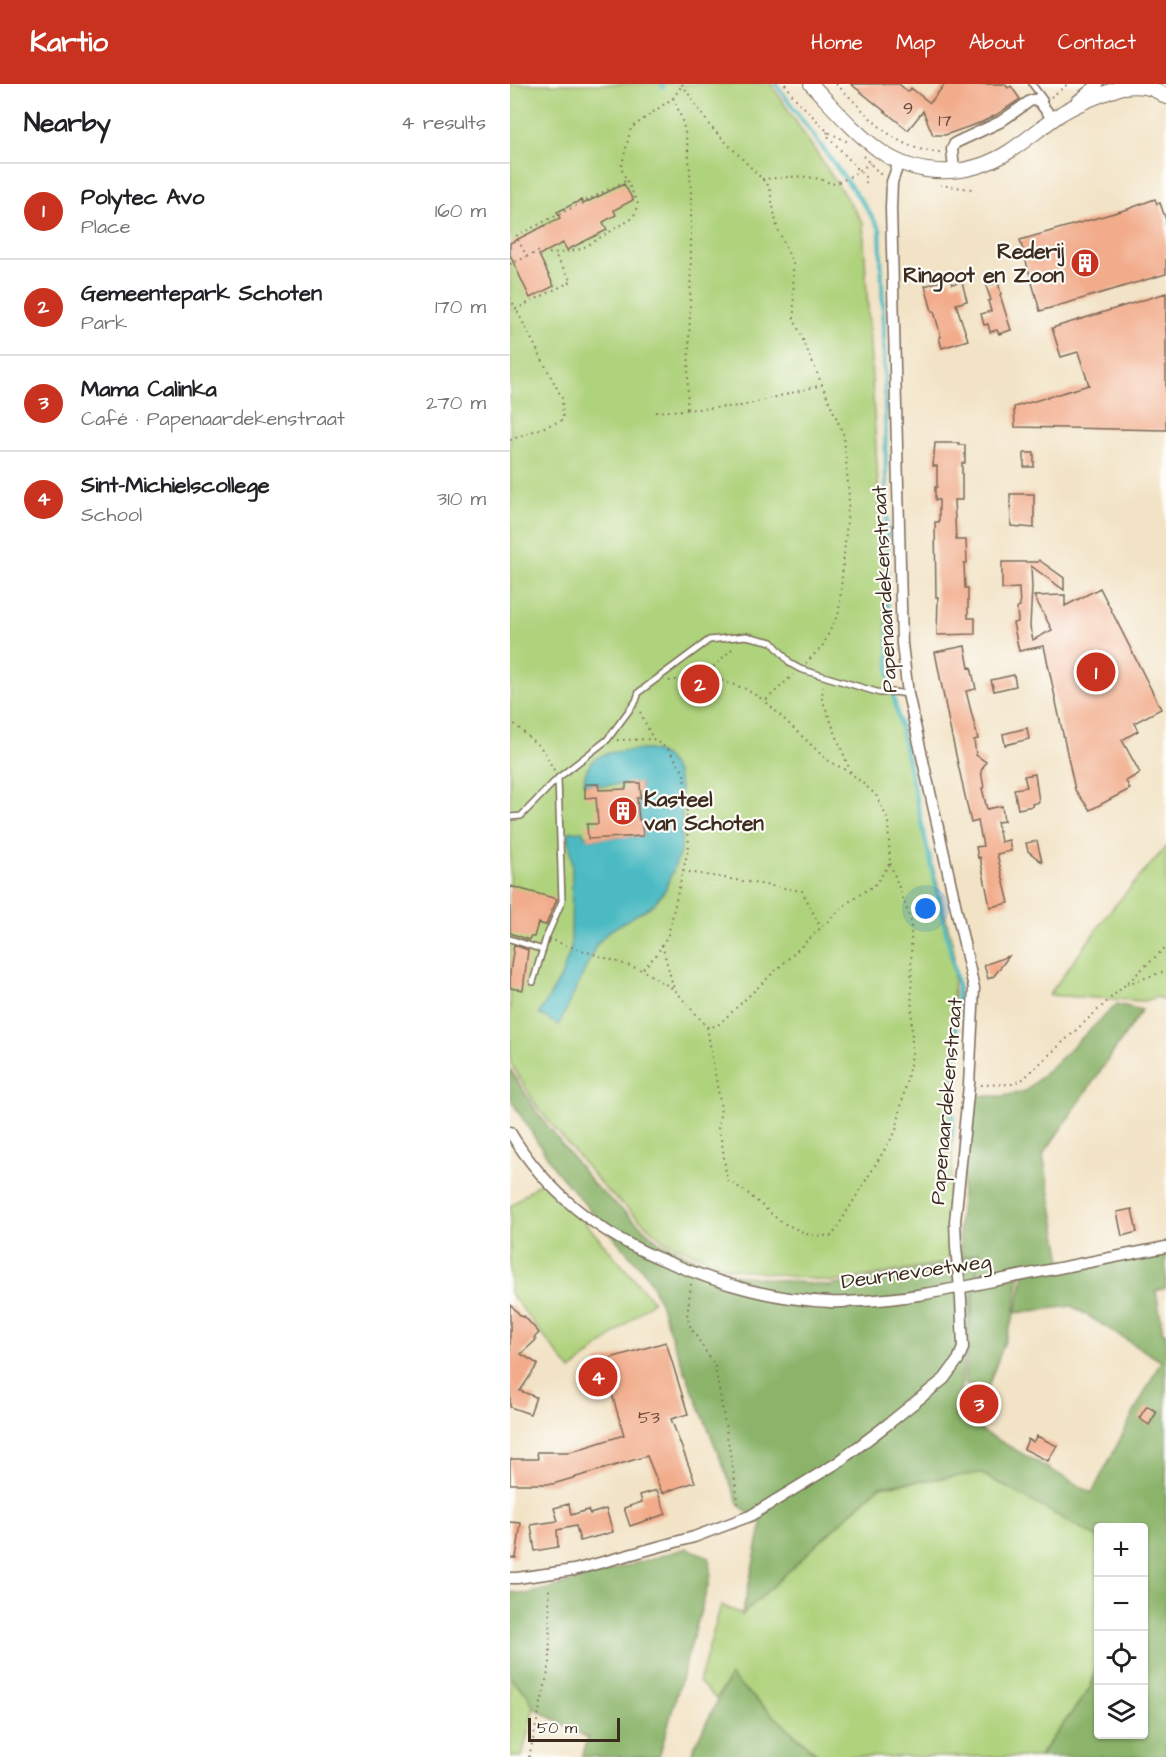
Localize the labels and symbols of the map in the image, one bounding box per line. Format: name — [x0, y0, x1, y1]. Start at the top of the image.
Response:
house number: 9 — [903, 96, 913, 121]
house number: 17 — [938, 108, 952, 133]
place label: Rederij Ringoot en Zoon — [903, 237, 1064, 292]
building icon: Rederij Ringoot en Zoon — [1069, 247, 1101, 279]
street label: Papenaardekenstraat — [865, 484, 905, 694]
pin: 1 — [1076, 650, 1116, 694]
pin: 2 — [680, 662, 720, 706]
place label: Kasteel van Schoten — [644, 785, 764, 838]
building icon: Kasteel van Schoten — [607, 795, 639, 827]
your location — [911, 894, 940, 923]
street label: Papenaardekenstraat — [923, 996, 971, 1206]
street label: Deurnevoetweg — [839, 1247, 993, 1298]
pin: 4 — [578, 1354, 617, 1400]
pin: 3 — [960, 1382, 998, 1426]
house number: 53 — [638, 1405, 660, 1430]
scale bar — [528, 1715, 620, 1742]

